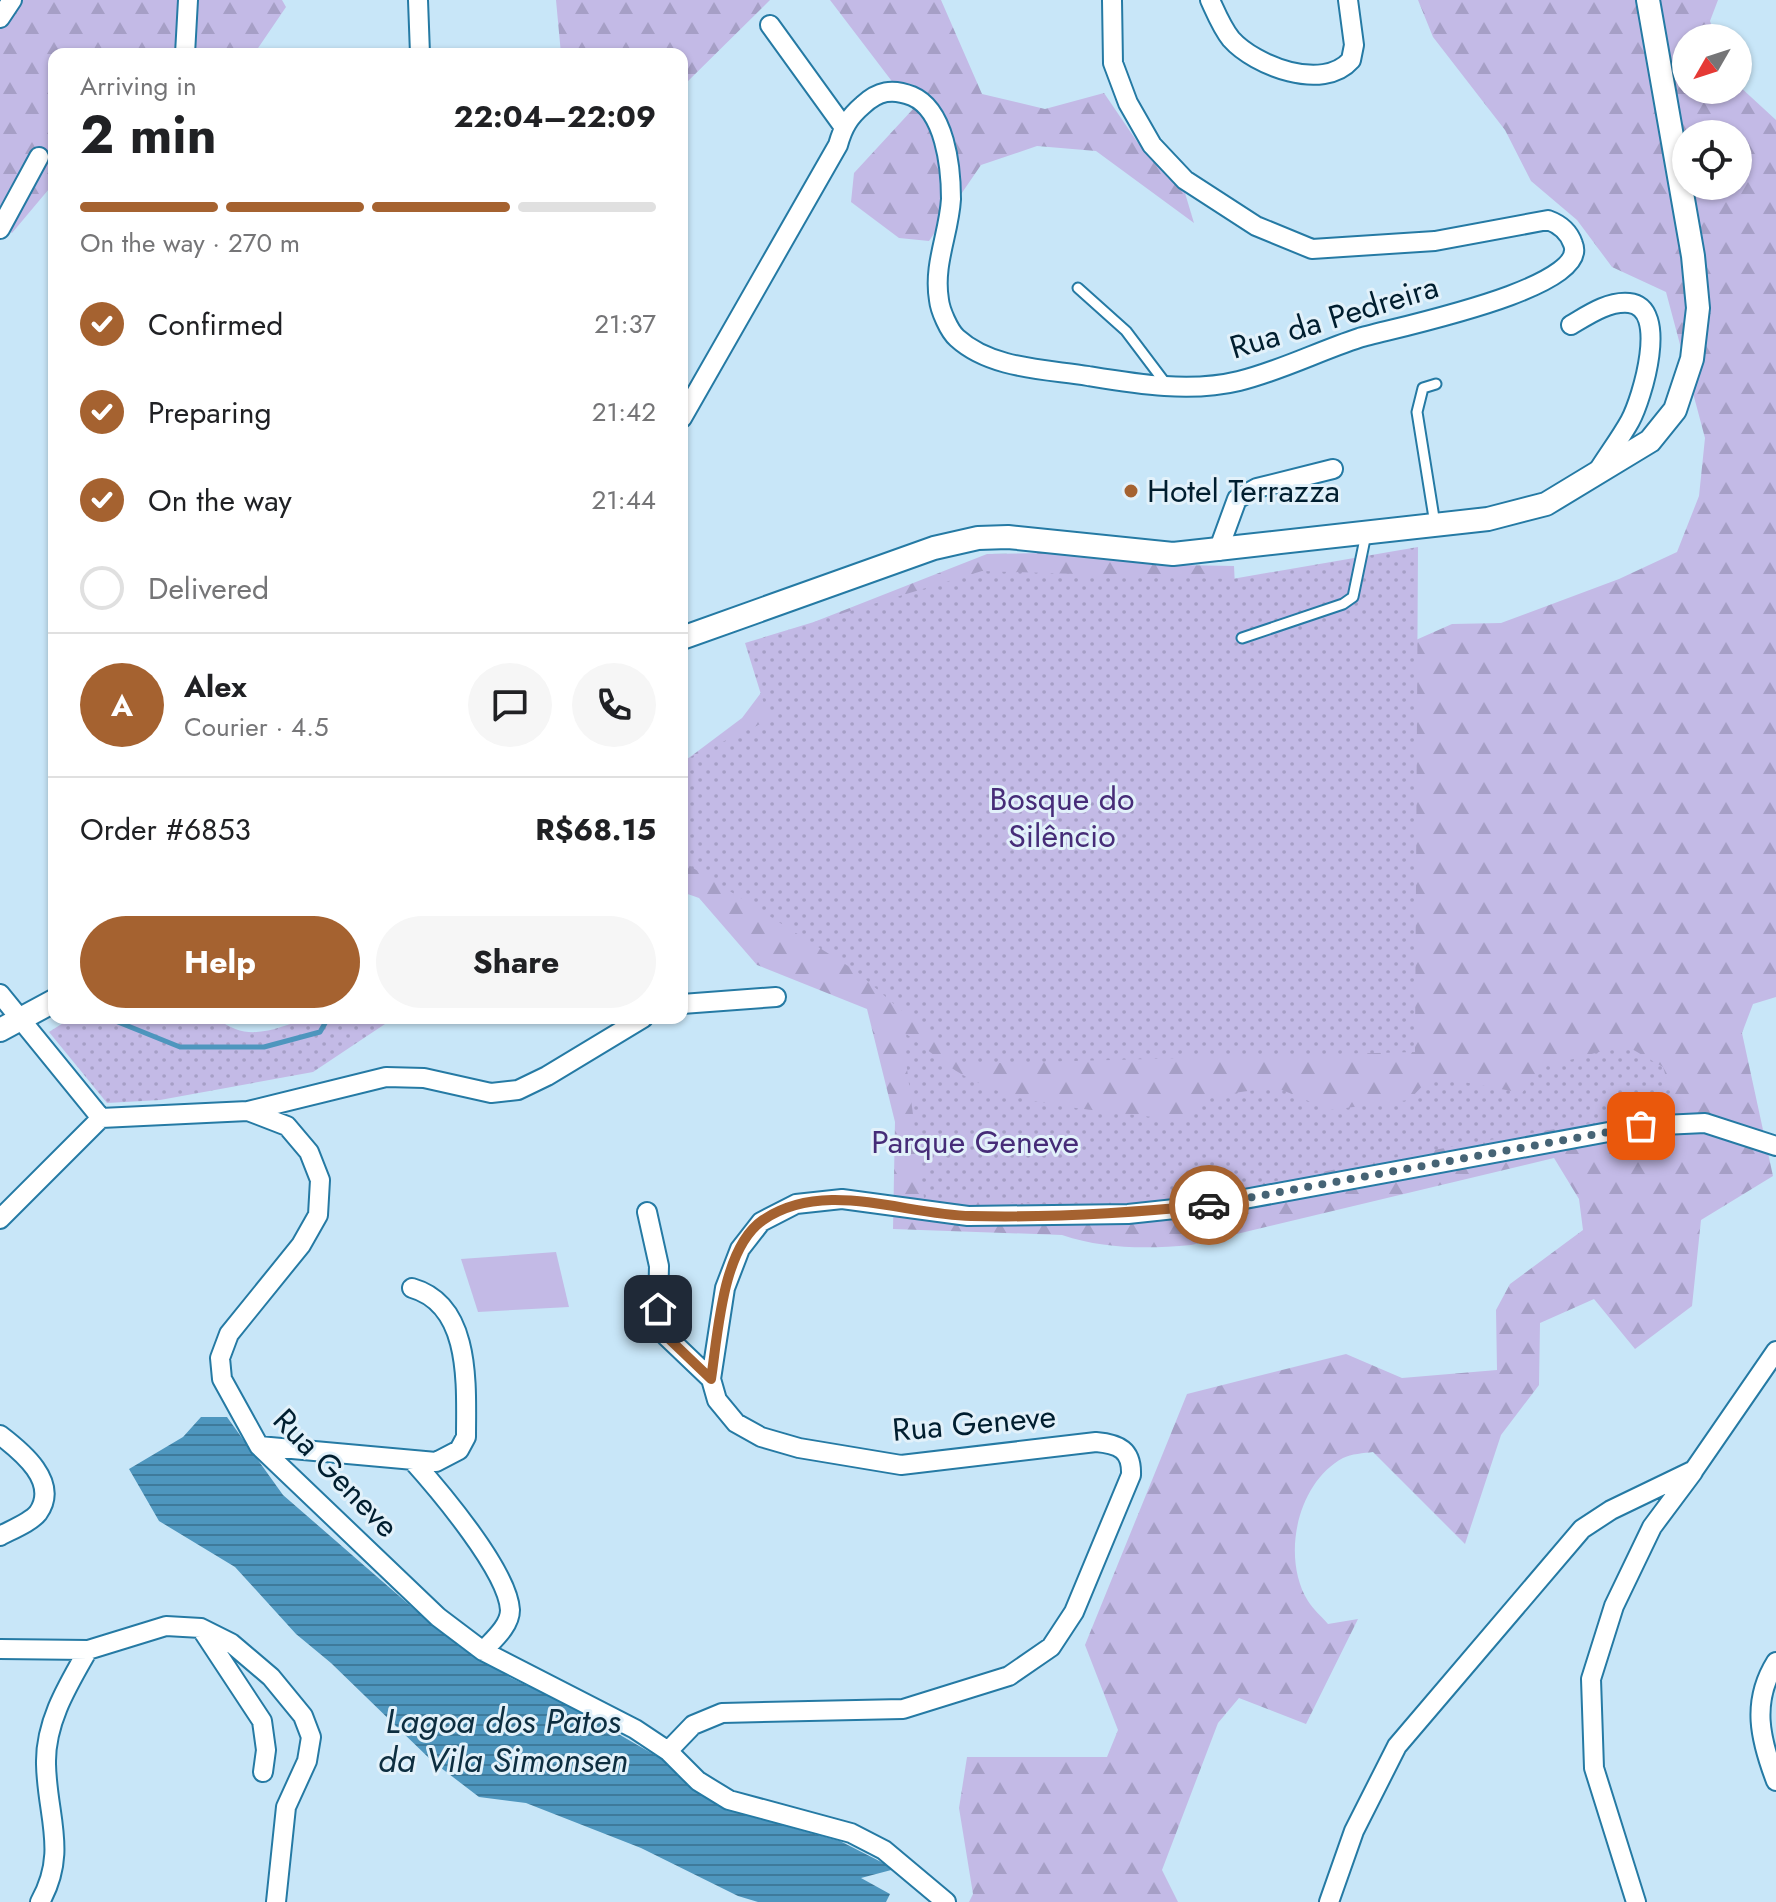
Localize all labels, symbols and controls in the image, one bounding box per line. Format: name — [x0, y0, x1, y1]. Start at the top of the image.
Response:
north arrow — [1672, 24, 1752, 104]
map controls — [1672, 24, 1752, 200]
text: Arriving in — [80, 67, 197, 105]
text: 22:04–22:09 — [454, 95, 656, 138]
text: 2 min — [80, 97, 217, 173]
button: locate — [1672, 120, 1752, 200]
text: On the way · 270 m — [80, 224, 300, 262]
street label: Rua da Pedreira — [1224, 263, 1444, 371]
icon: check — [80, 302, 124, 346]
text: Confirmed — [148, 303, 283, 346]
text: 21:37 — [594, 305, 656, 343]
icon: check — [80, 390, 124, 434]
text: Preparing — [148, 391, 272, 434]
text: 21:42 — [592, 393, 656, 431]
place label: Hotel Terrazza — [1147, 468, 1340, 514]
icon: check — [80, 478, 124, 522]
text: On the way — [148, 479, 292, 522]
text: 21:44 — [591, 481, 656, 519]
marker: Hotel Terrazza — [1122, 482, 1140, 500]
text: Delivered — [148, 567, 269, 610]
button: chat — [468, 663, 552, 747]
button: phone — [572, 663, 656, 747]
text: Alex — [184, 665, 247, 708]
text: A — [111, 684, 133, 727]
text: Courier · 4.5 — [184, 708, 329, 746]
park label: Bosque do Silêncio — [989, 776, 1135, 859]
text: Order #6853 — [80, 808, 251, 851]
text: R$68.15 — [535, 808, 656, 851]
button: Help — [80, 916, 360, 1008]
button: Share — [376, 916, 656, 1008]
pin — [1607, 1092, 1675, 1160]
icon: bag — [1619, 1104, 1663, 1148]
park label: Parque Geneve — [871, 1119, 1079, 1165]
courier — [1169, 1165, 1249, 1245]
icon: car — [1187, 1183, 1231, 1227]
pin — [624, 1275, 692, 1343]
icon: home — [636, 1287, 680, 1331]
street label: Rua Geneve — [890, 1393, 1058, 1453]
street label: Rua Geneve — [263, 1398, 409, 1548]
water label: Lagoa dos Patos da Vila Simonsen — [378, 1697, 628, 1785]

